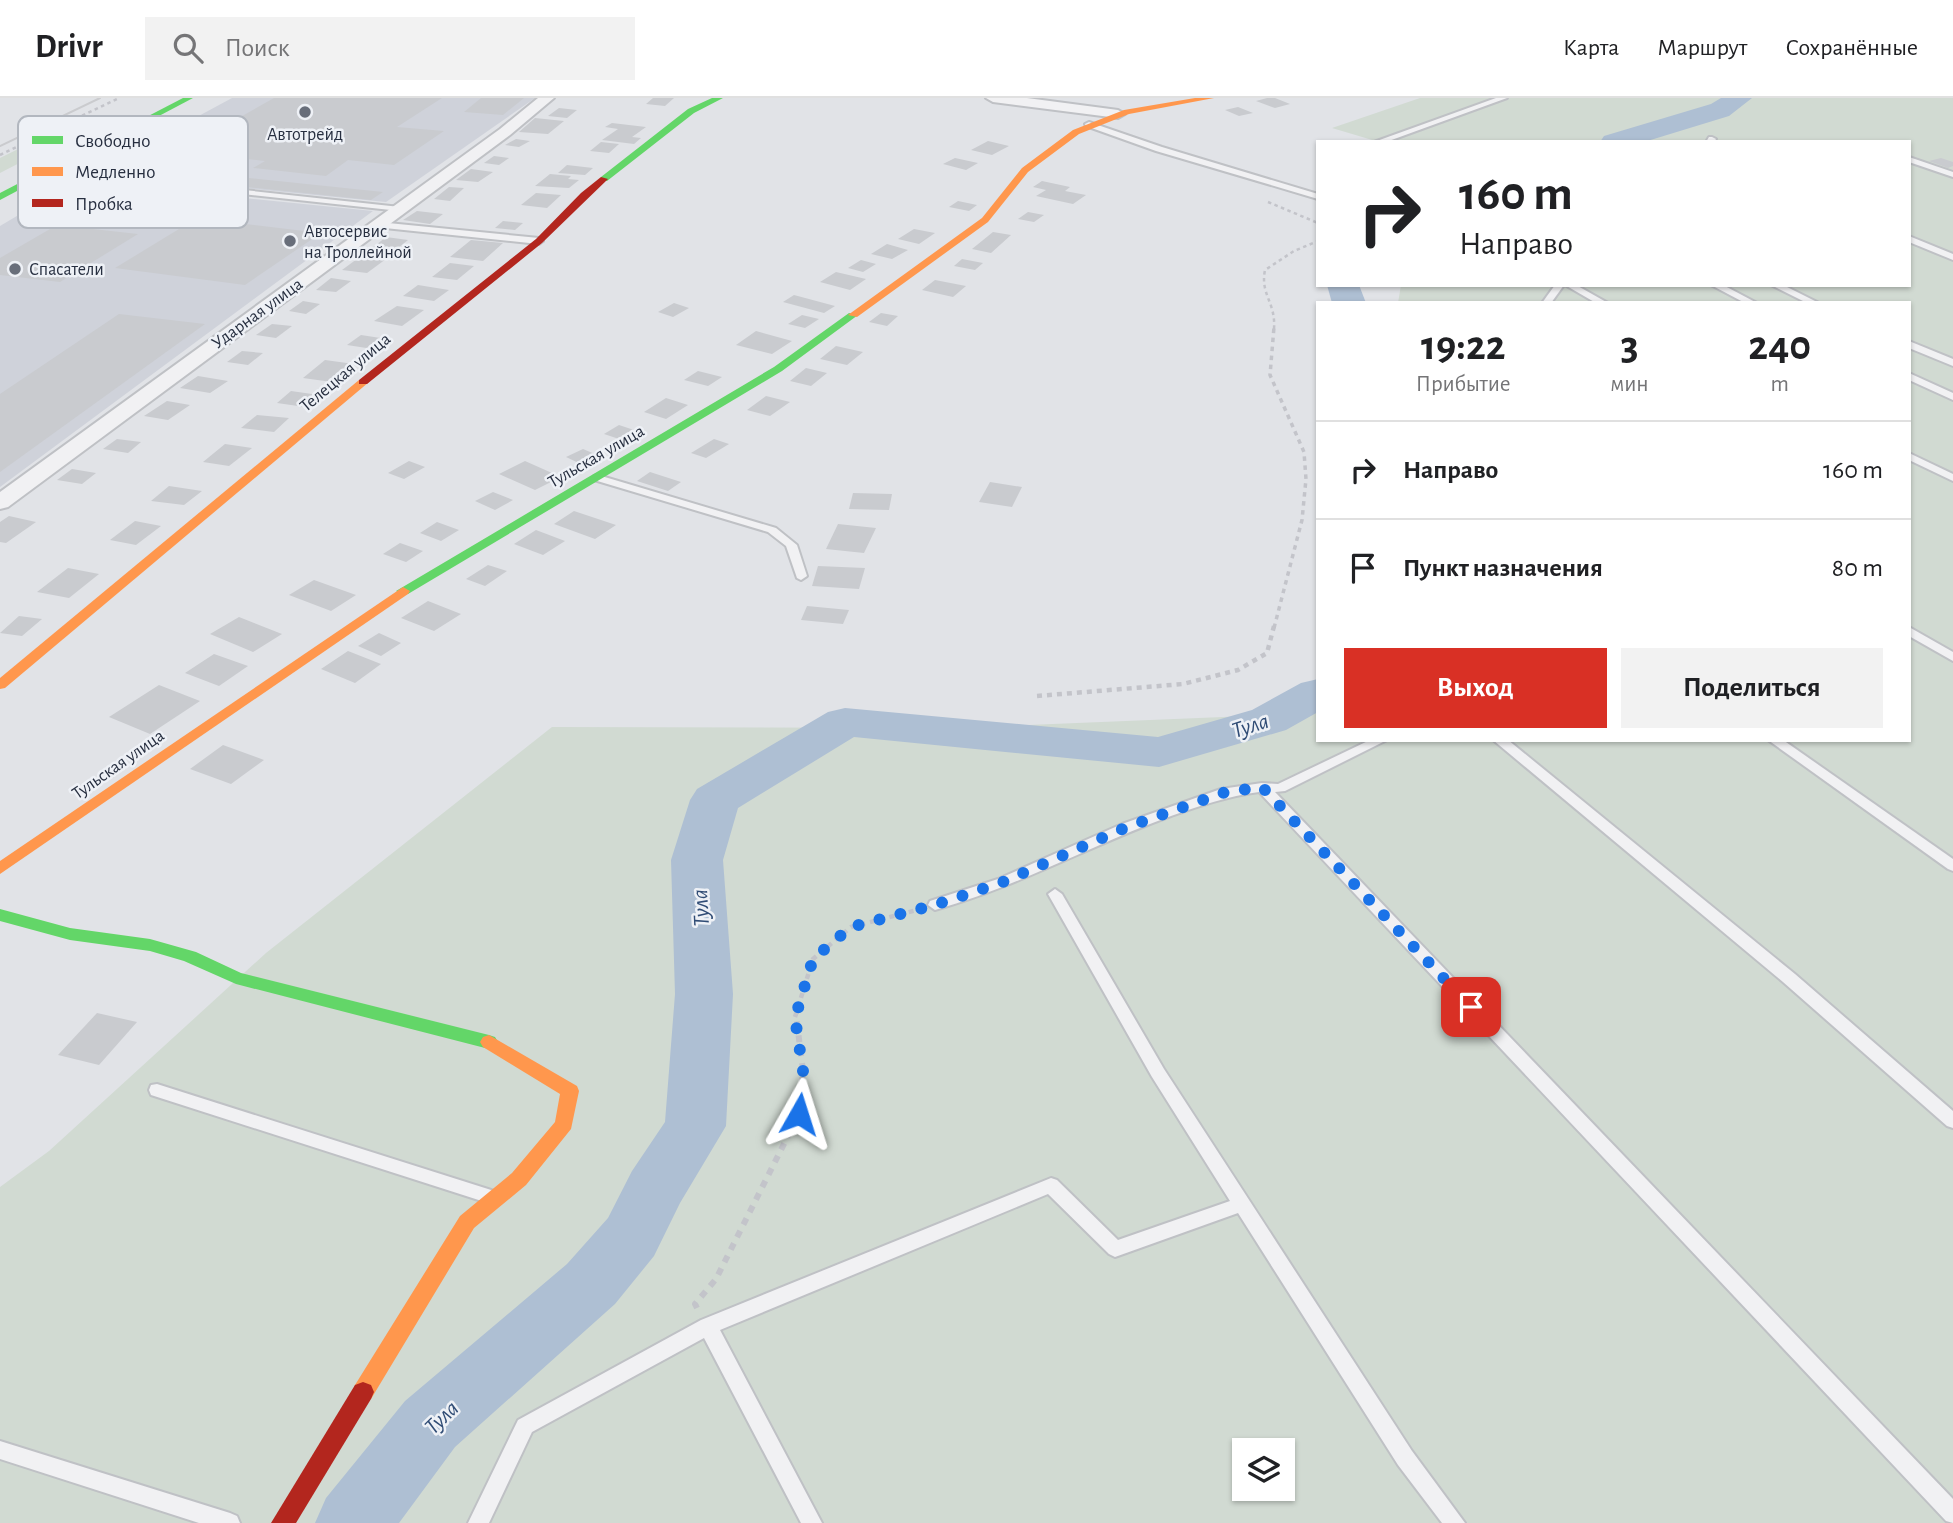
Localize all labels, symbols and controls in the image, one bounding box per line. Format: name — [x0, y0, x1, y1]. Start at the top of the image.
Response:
search box — [145, 17, 635, 80]
icon: search — [169, 29, 207, 67]
text: Drivr — [35, 31, 103, 64]
text: Поиск — [225, 35, 290, 61]
text: Карта — [1563, 36, 1619, 60]
text: Маршрут — [1657, 36, 1747, 60]
text: Сохранённые — [1785, 36, 1918, 60]
marker: Автотрейд — [297, 104, 313, 120]
legend — [18, 116, 248, 228]
place label: Автотрейд — [267, 126, 343, 144]
text: Свободно — [75, 132, 151, 151]
text: Медленно — [75, 163, 155, 182]
icon: right — [1344, 168, 1435, 259]
text: 160 m — [1459, 170, 1573, 219]
text: Пробка — [75, 195, 133, 214]
place label: Автосервис на Троллейной — [304, 223, 412, 262]
text: Направо — [1459, 228, 1573, 260]
marker: Автосервис на Троллейной — [282, 233, 298, 249]
marker: Спасатели — [7, 261, 23, 277]
place label: Спасатели — [29, 261, 104, 279]
street label: Ударная улица — [209, 275, 306, 353]
text: 19:22 — [1421, 325, 1505, 367]
text: 3 — [1620, 325, 1639, 367]
text: 240 — [1748, 325, 1811, 367]
street label: Телецкая улица — [297, 330, 394, 416]
text: Прибытие — [1416, 373, 1511, 396]
text: мин — [1610, 373, 1649, 396]
text: m — [1771, 373, 1789, 396]
street label: Тульская улица — [545, 422, 648, 492]
icon: right — [1344, 451, 1382, 489]
text: Направо — [1403, 457, 1498, 483]
text: 160 m — [1823, 457, 1883, 483]
icon: arrive — [1344, 549, 1382, 587]
text: Пункт назначения — [1403, 555, 1603, 581]
text: 80 m — [1832, 555, 1883, 581]
button: Выход — [1344, 648, 1607, 728]
button: Поделиться — [1621, 648, 1883, 728]
water label: Тула — [1229, 710, 1272, 743]
street label: Тульская улица — [69, 727, 168, 803]
water label: Тула — [689, 889, 714, 927]
pin — [1441, 977, 1501, 1037]
icon: arrive — [1452, 988, 1490, 1026]
position arrow — [762, 1077, 836, 1151]
water label: Тула — [421, 1397, 463, 1439]
map controls — [1232, 1438, 1295, 1501]
button: layers — [1232, 1438, 1295, 1501]

